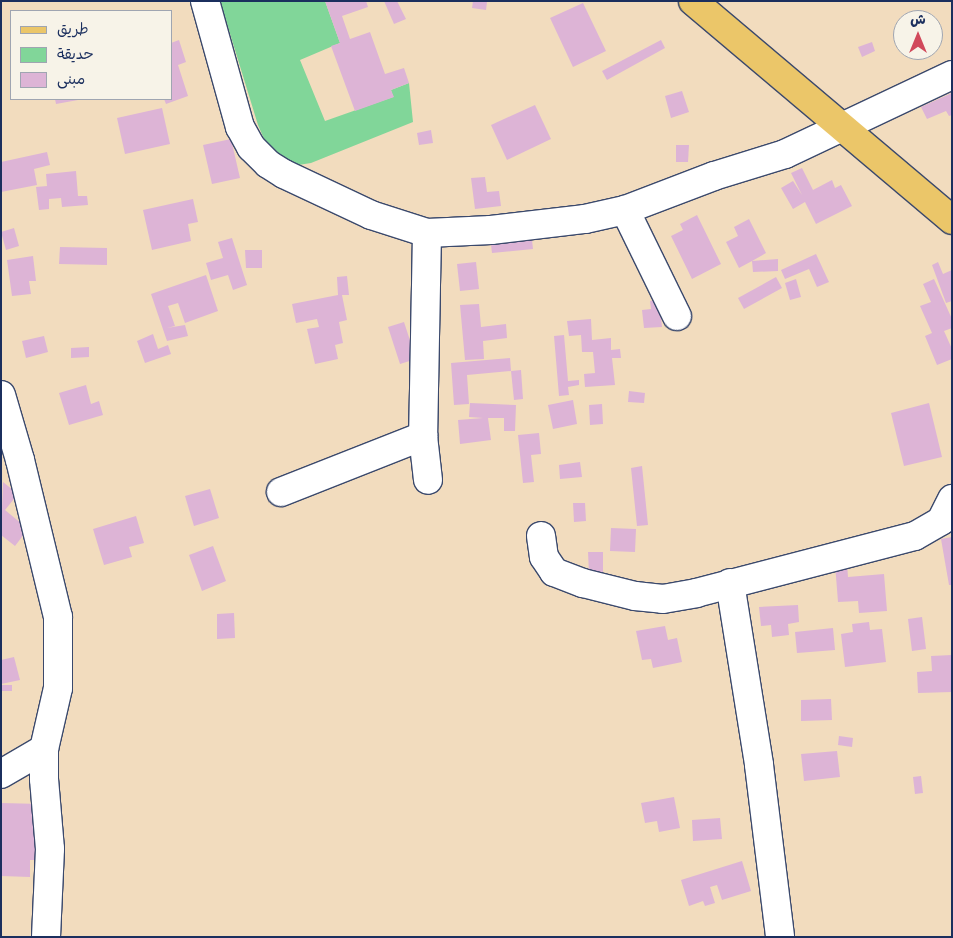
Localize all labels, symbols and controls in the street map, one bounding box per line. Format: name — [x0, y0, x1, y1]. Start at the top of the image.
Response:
legend — [10, 10, 172, 100]
north arrow — [893, 10, 943, 60]
text: ش — [910, 11, 926, 31]
text: طريق — [57, 20, 89, 42]
text: حديقة — [57, 45, 94, 67]
text: مبنى — [57, 70, 85, 92]

